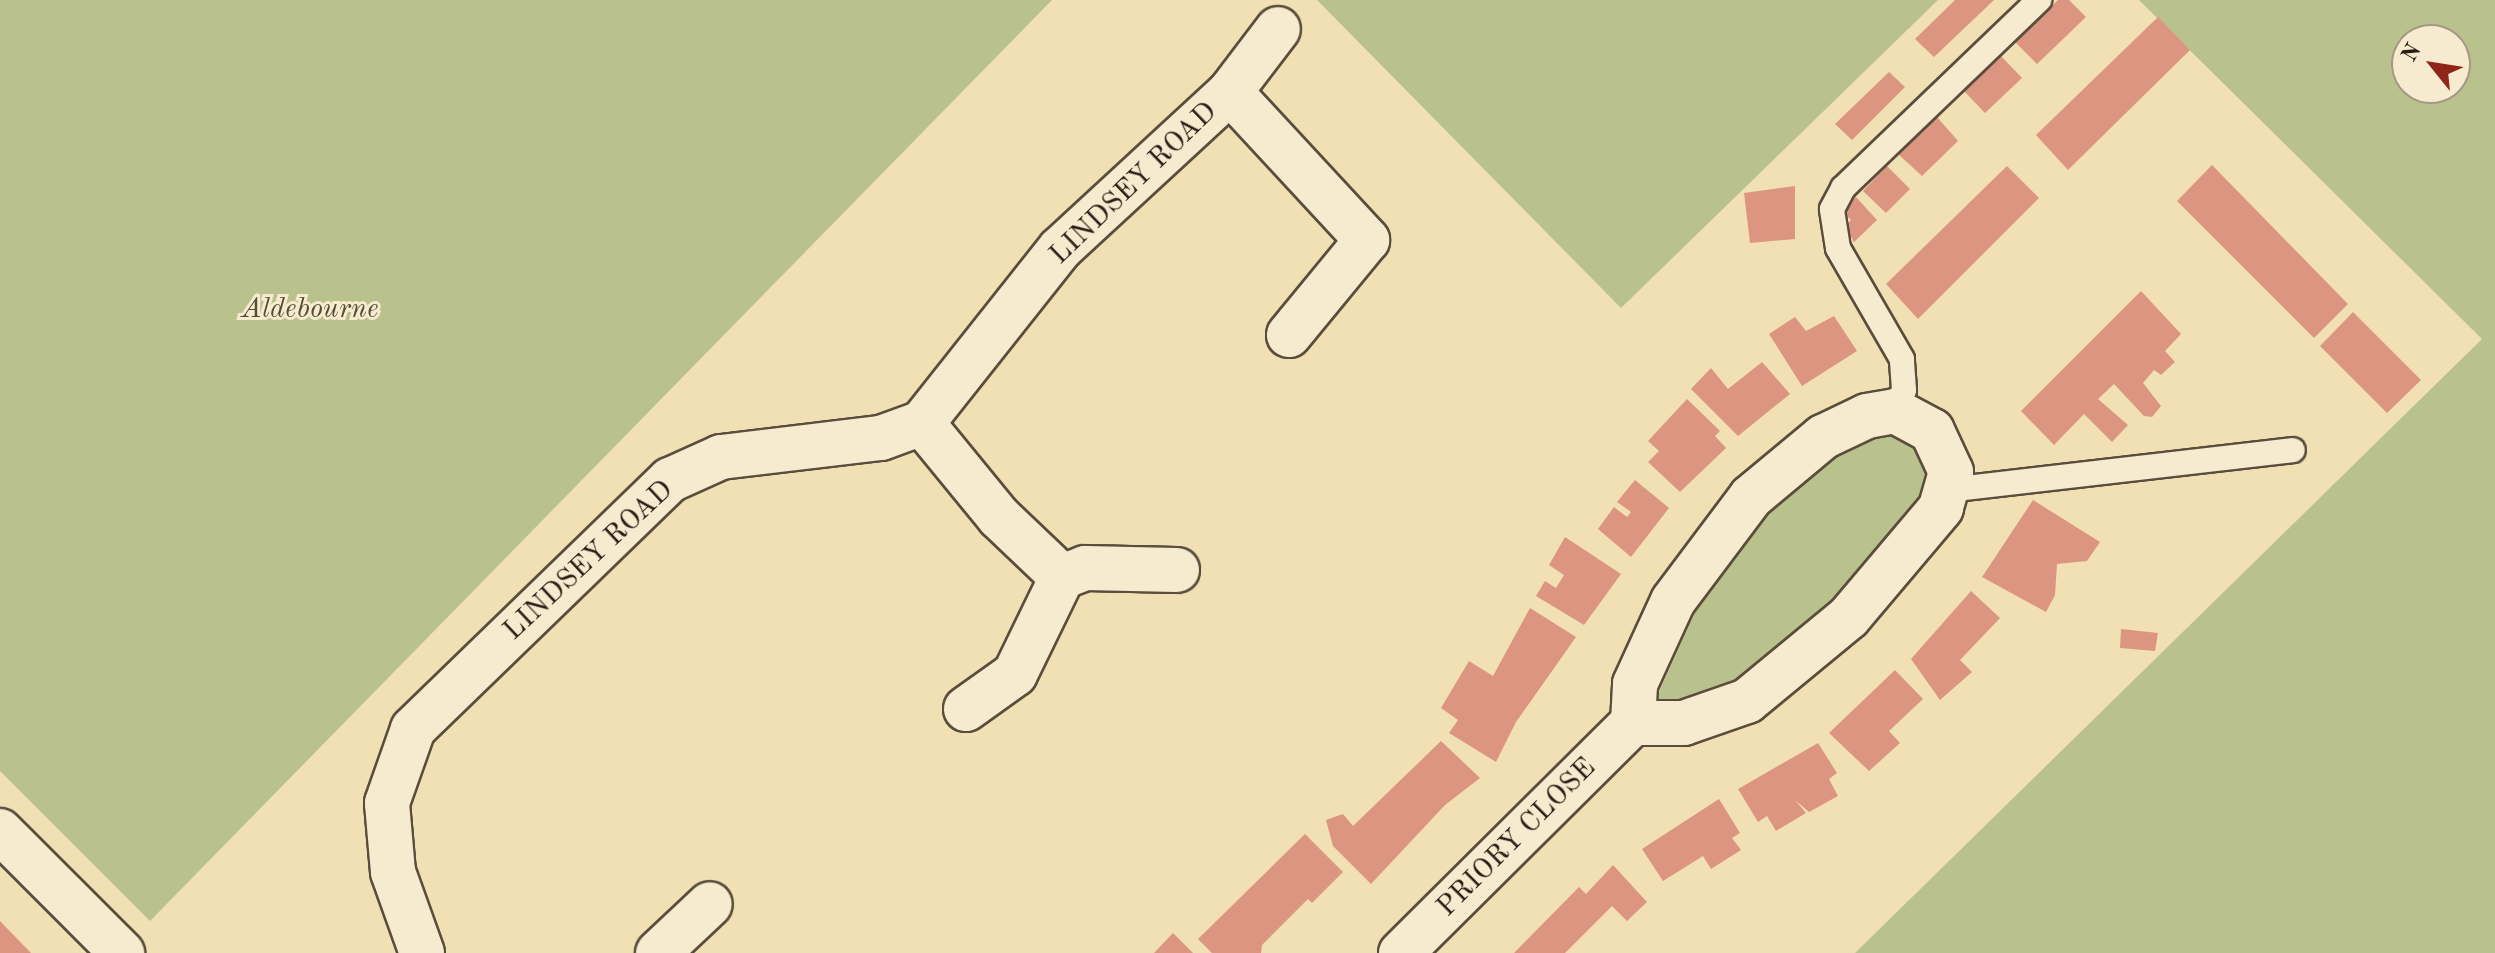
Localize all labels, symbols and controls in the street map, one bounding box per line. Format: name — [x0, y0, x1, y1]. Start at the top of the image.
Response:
north arrow — [2391, 24, 2471, 104]
text: N — [2398, 40, 2426, 66]
street label: LINDSEY ROAD — [1043, 96, 1225, 272]
park label: Aldebourne — [242, 293, 378, 327]
street label: LINDSEY ROAD — [497, 474, 681, 648]
street label: PRIORY CLOSE — [1431, 752, 1603, 924]

